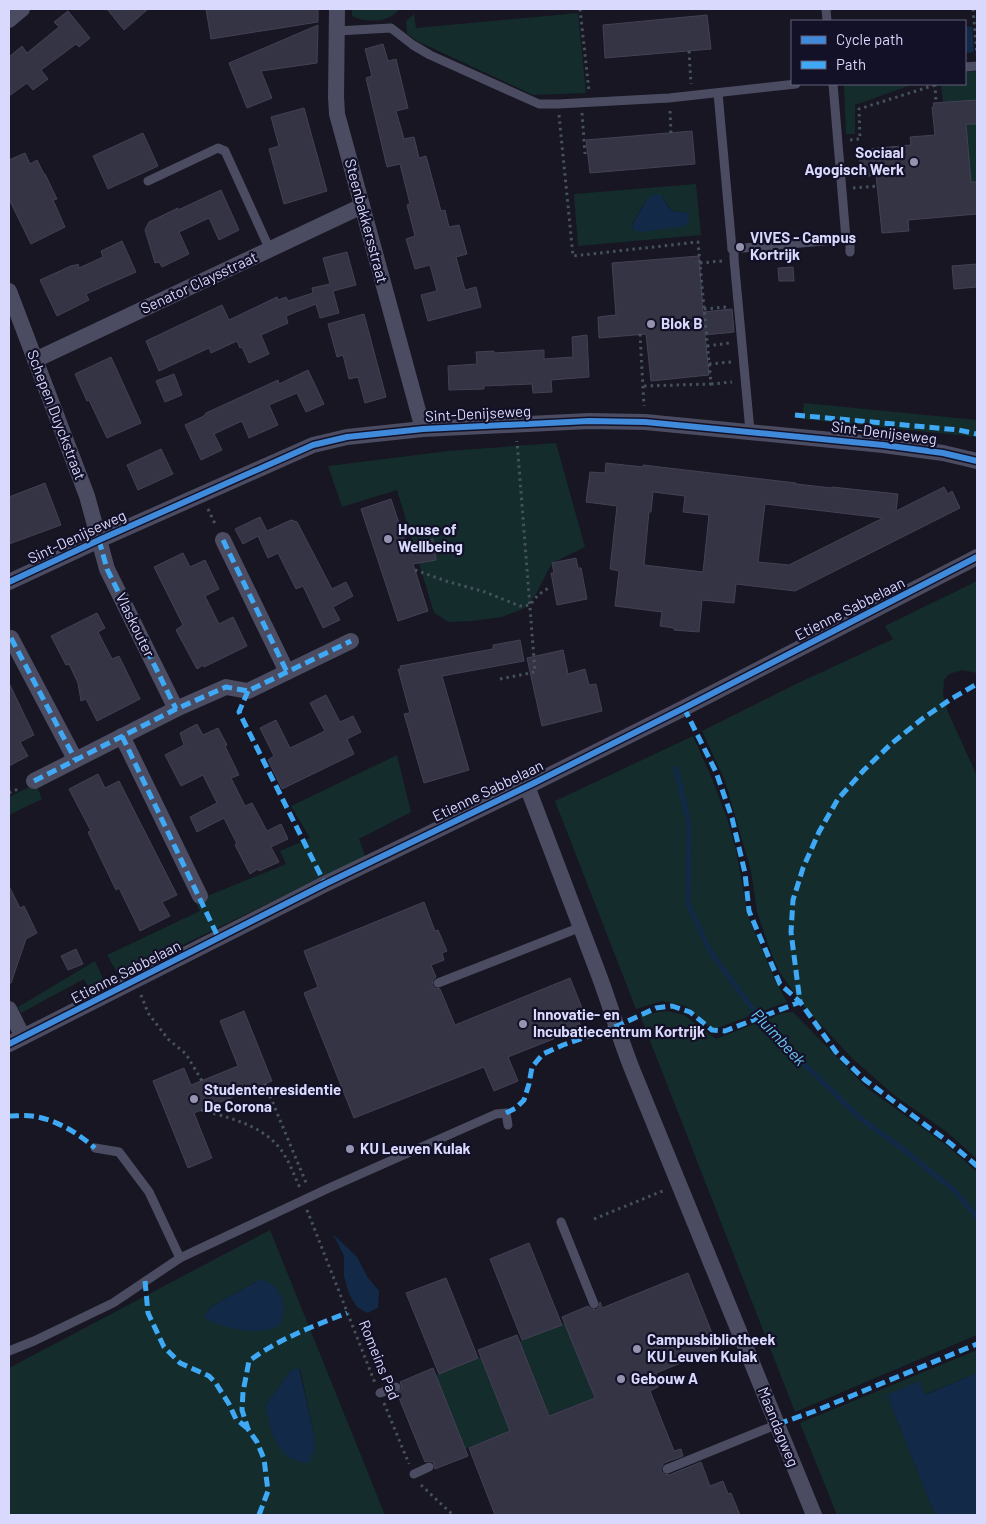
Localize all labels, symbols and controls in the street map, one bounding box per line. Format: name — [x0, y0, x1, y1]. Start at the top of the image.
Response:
legend — [791, 20, 966, 85]
text: Cycle path — [836, 30, 903, 48]
text: Path — [836, 55, 866, 73]
place label: Sociaal Agogisch Werk — [804, 143, 904, 178]
marker: Sociaal Agogisch Werk — [908, 156, 920, 168]
street label: Steenbakkersstraat — [342, 157, 392, 285]
place label: VIVES - Campus Kortrijk — [750, 228, 857, 263]
marker: VIVES - Campus Kortrijk — [734, 241, 746, 253]
street label: Senator Claysstraat — [137, 247, 260, 317]
place label: Blok B — [661, 314, 703, 332]
marker: Blok B — [645, 318, 657, 330]
street label: Schepen Duyckstraat — [24, 347, 90, 482]
street label: Sint-Denijseweg — [424, 401, 531, 425]
street label: Sint-Denijseweg — [830, 417, 938, 447]
street label: Sint-Denijseweg — [25, 505, 129, 567]
place label: House of Wellbeing — [398, 520, 463, 555]
marker: House of Wellbeing — [382, 533, 394, 545]
street label: Etienne Sabbelaan — [792, 573, 908, 644]
street label: Vlaskouter — [113, 589, 159, 660]
street label: Etienne Sabbelaan — [429, 756, 546, 825]
street label: Etienne Sabbelaan — [68, 936, 184, 1007]
water label: Pluimbeek — [748, 1004, 811, 1069]
place label: Innovatie- en Incubatiecentrum Kortrijk — [533, 1005, 705, 1040]
marker: Innovatie- en Incubatiecentrum Kortrijk — [517, 1018, 529, 1030]
place label: Studentenresidentie De Corona — [204, 1080, 341, 1115]
marker: Studentenresidentie De Corona — [188, 1093, 200, 1105]
place label: KU Leuven Kulak — [360, 1139, 471, 1157]
marker: KU Leuven Kulak — [344, 1143, 356, 1155]
street label: Romeins Pad — [356, 1317, 404, 1402]
place label: Campusbibliotheek KU Leuven Kulak — [647, 1330, 775, 1365]
marker: Campusbibliotheek KU Leuven Kulak — [631, 1343, 643, 1355]
place label: Gebouw A — [631, 1369, 698, 1387]
marker: Gebouw A — [615, 1373, 627, 1385]
street label: Maandagweg — [755, 1384, 803, 1469]

